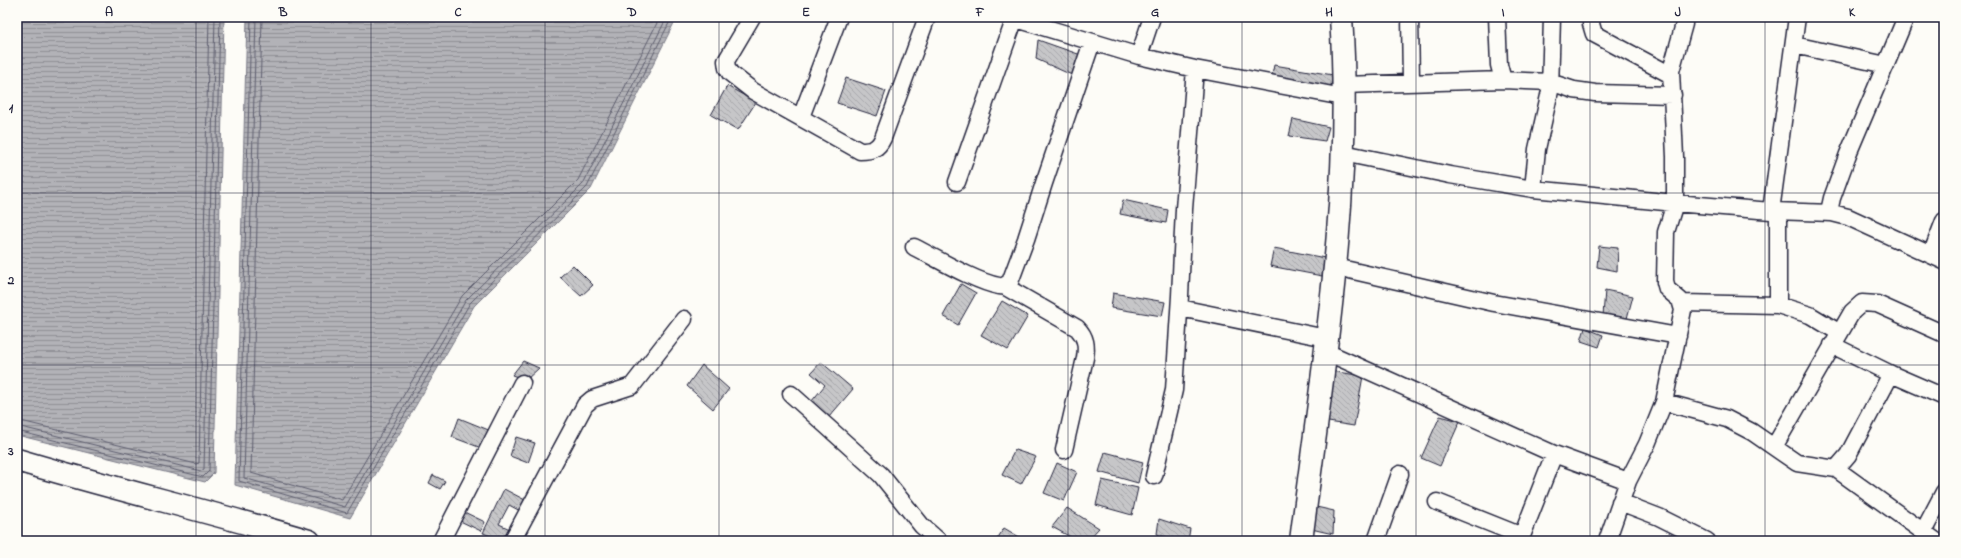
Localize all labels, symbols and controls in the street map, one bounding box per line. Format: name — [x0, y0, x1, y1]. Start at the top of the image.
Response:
text: A — [105, 3, 113, 22]
text: B — [278, 3, 288, 22]
text: C — [454, 3, 462, 22]
text: D — [626, 3, 637, 22]
text: E — [802, 3, 810, 22]
text: F — [975, 3, 985, 22]
text: G — [1151, 3, 1159, 22]
text: H — [1325, 3, 1333, 22]
text: I — [1501, 3, 1505, 22]
text: J — [1675, 3, 1681, 22]
text: K — [1849, 3, 1856, 22]
text: 1 — [9, 99, 14, 118]
text: 2 — [7, 271, 15, 290]
text: 3 — [7, 442, 14, 461]

